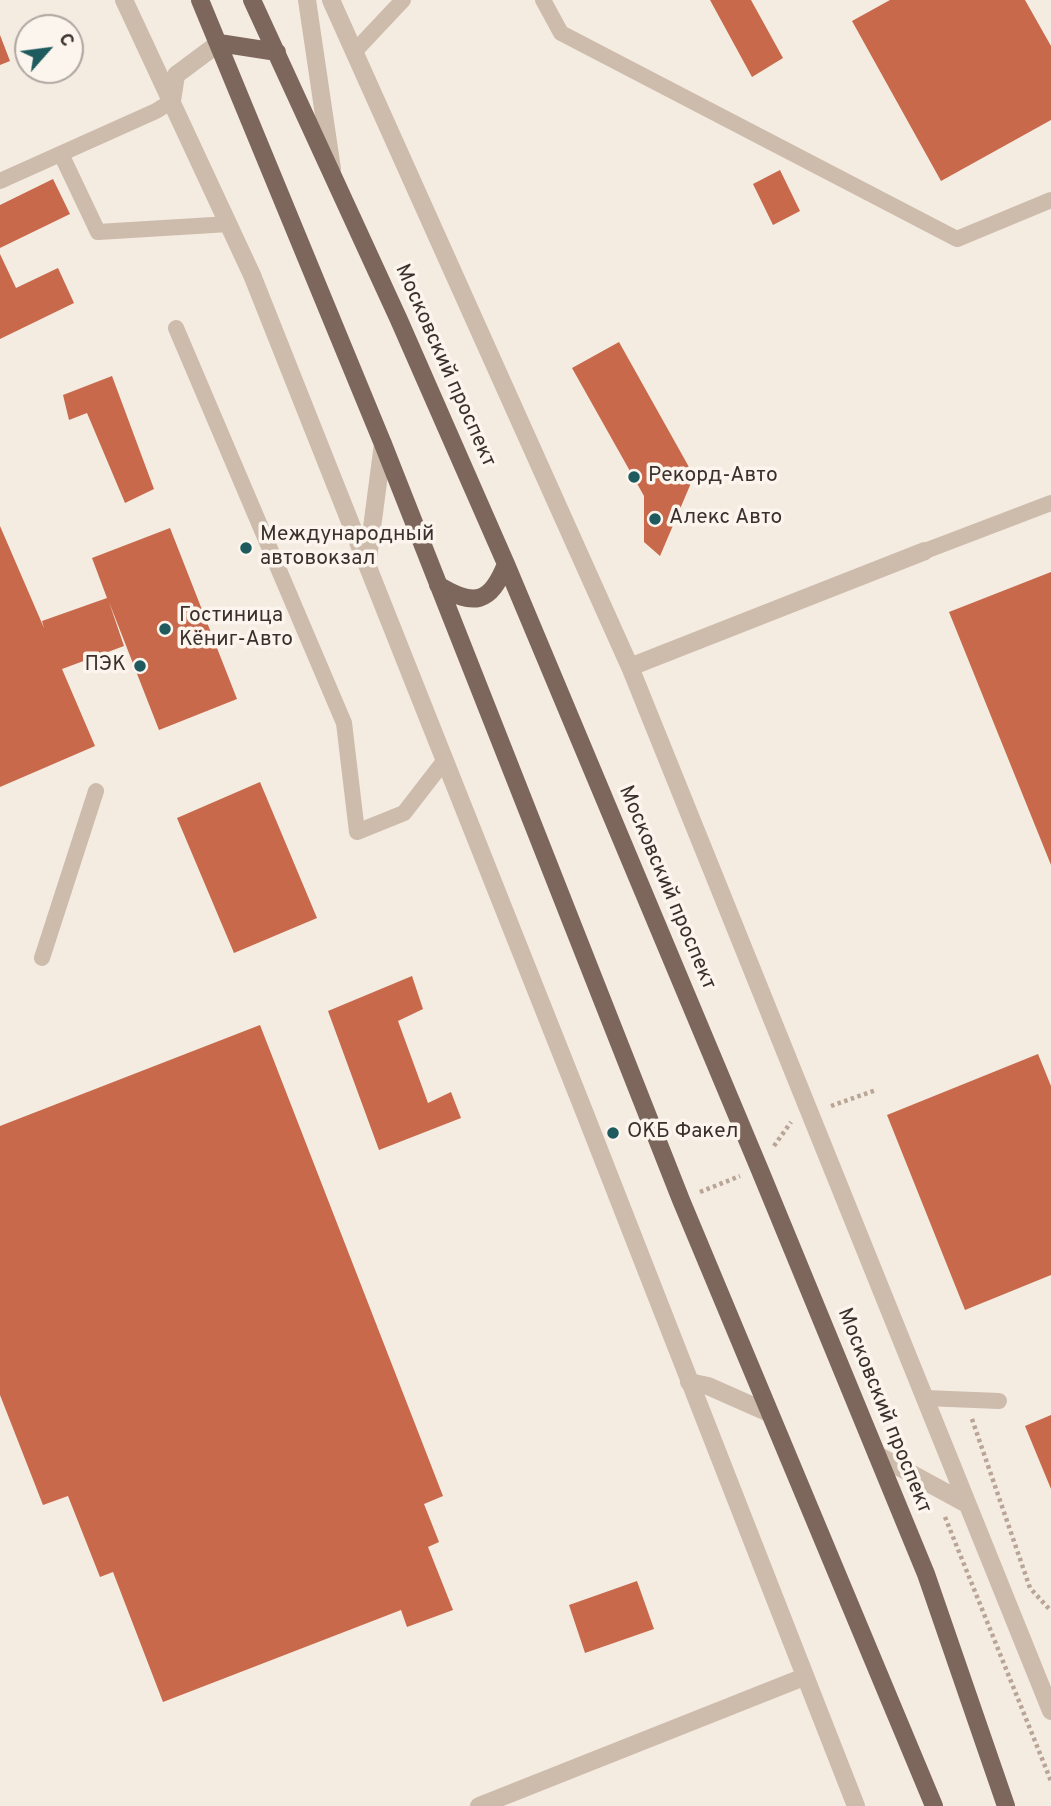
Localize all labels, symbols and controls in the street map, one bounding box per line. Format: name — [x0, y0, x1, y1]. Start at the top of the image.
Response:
north arrow — [14, 14, 84, 84]
text: С — [52, 29, 79, 51]
street label: Московский проспект — [388, 261, 500, 471]
place label: Рекорд-Авто — [648, 464, 778, 490]
marker: Рекорд-Авто — [626, 469, 642, 485]
place label: Алекс Авто — [669, 506, 782, 532]
marker: Алекс Авто — [647, 511, 663, 527]
place label: Международный автовокзал — [260, 523, 434, 573]
marker: Международный автовокзал — [238, 540, 254, 556]
place label: Гостиница Кёниг-Авто — [179, 604, 293, 654]
marker: Гостиница Кёниг-Авто — [157, 621, 173, 637]
place label: ПЭК — [84, 653, 126, 679]
marker: ПЭК — [132, 658, 148, 674]
street label: Московский проспект — [612, 782, 720, 994]
place label: ОКБ Факел — [627, 1120, 738, 1146]
marker: ОКБ Факел — [605, 1125, 621, 1141]
street label: Московский проспект — [830, 1305, 936, 1517]

